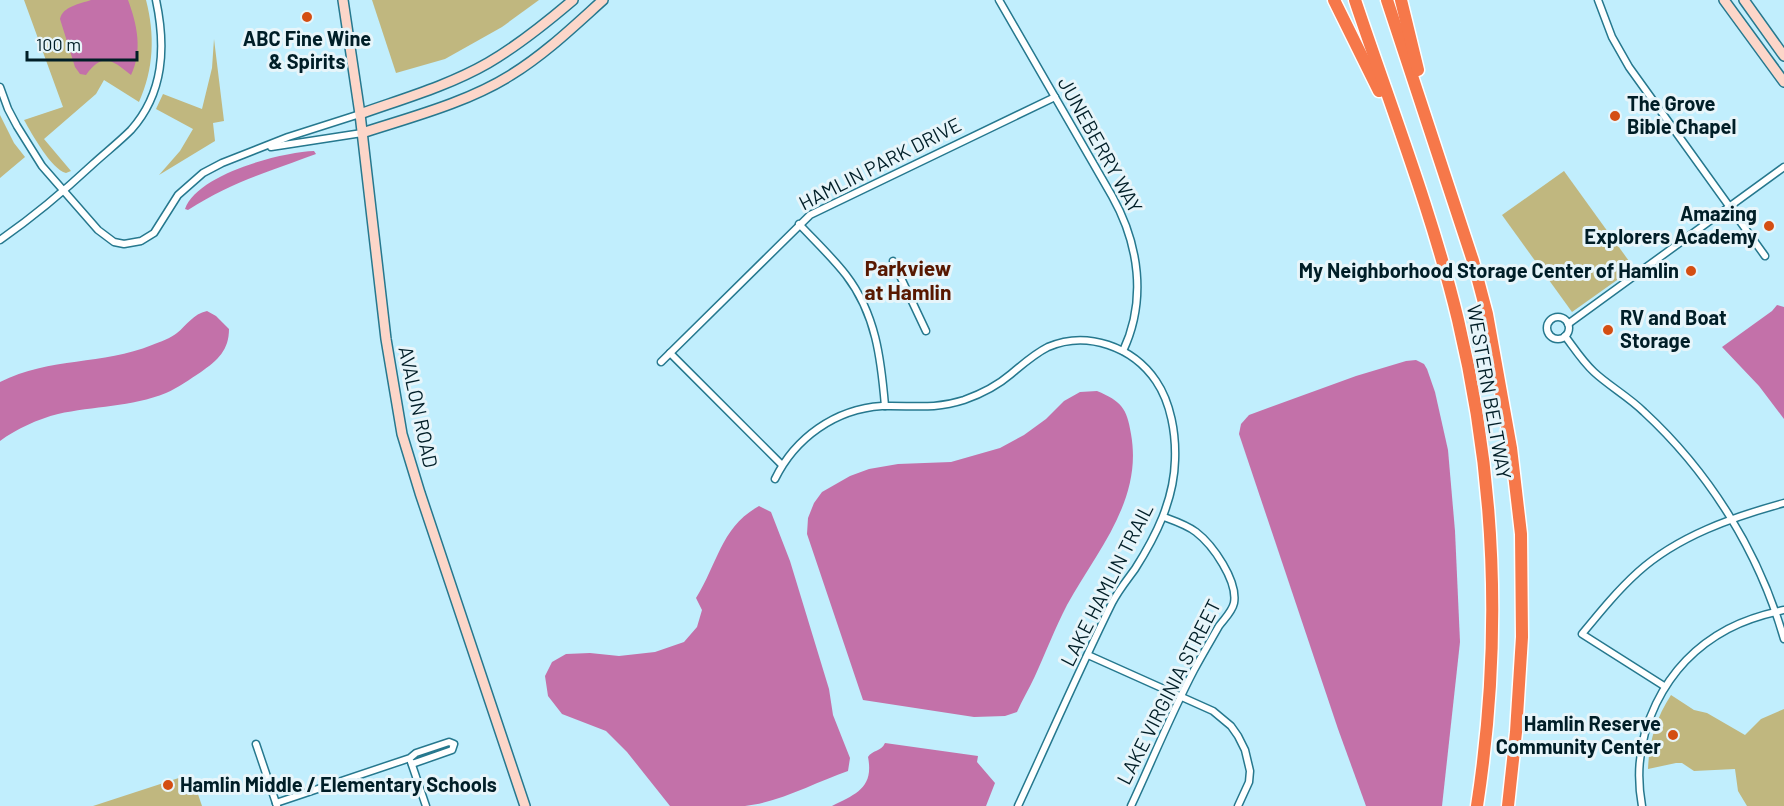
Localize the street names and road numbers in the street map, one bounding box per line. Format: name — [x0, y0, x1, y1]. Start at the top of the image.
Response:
street label: JUNEBERRY WAY — [1054, 72, 1148, 217]
street label: HAMLIN PARK DRIVE — [794, 112, 965, 214]
street label: WESTERN BELTWAY — [1463, 302, 1517, 481]
street label: AVALON ROAD — [394, 344, 444, 470]
street label: LAKE HAMLIN TRAIL — [1055, 499, 1158, 670]
street label: LAKE VIRGINIA STREET — [1111, 595, 1225, 788]

